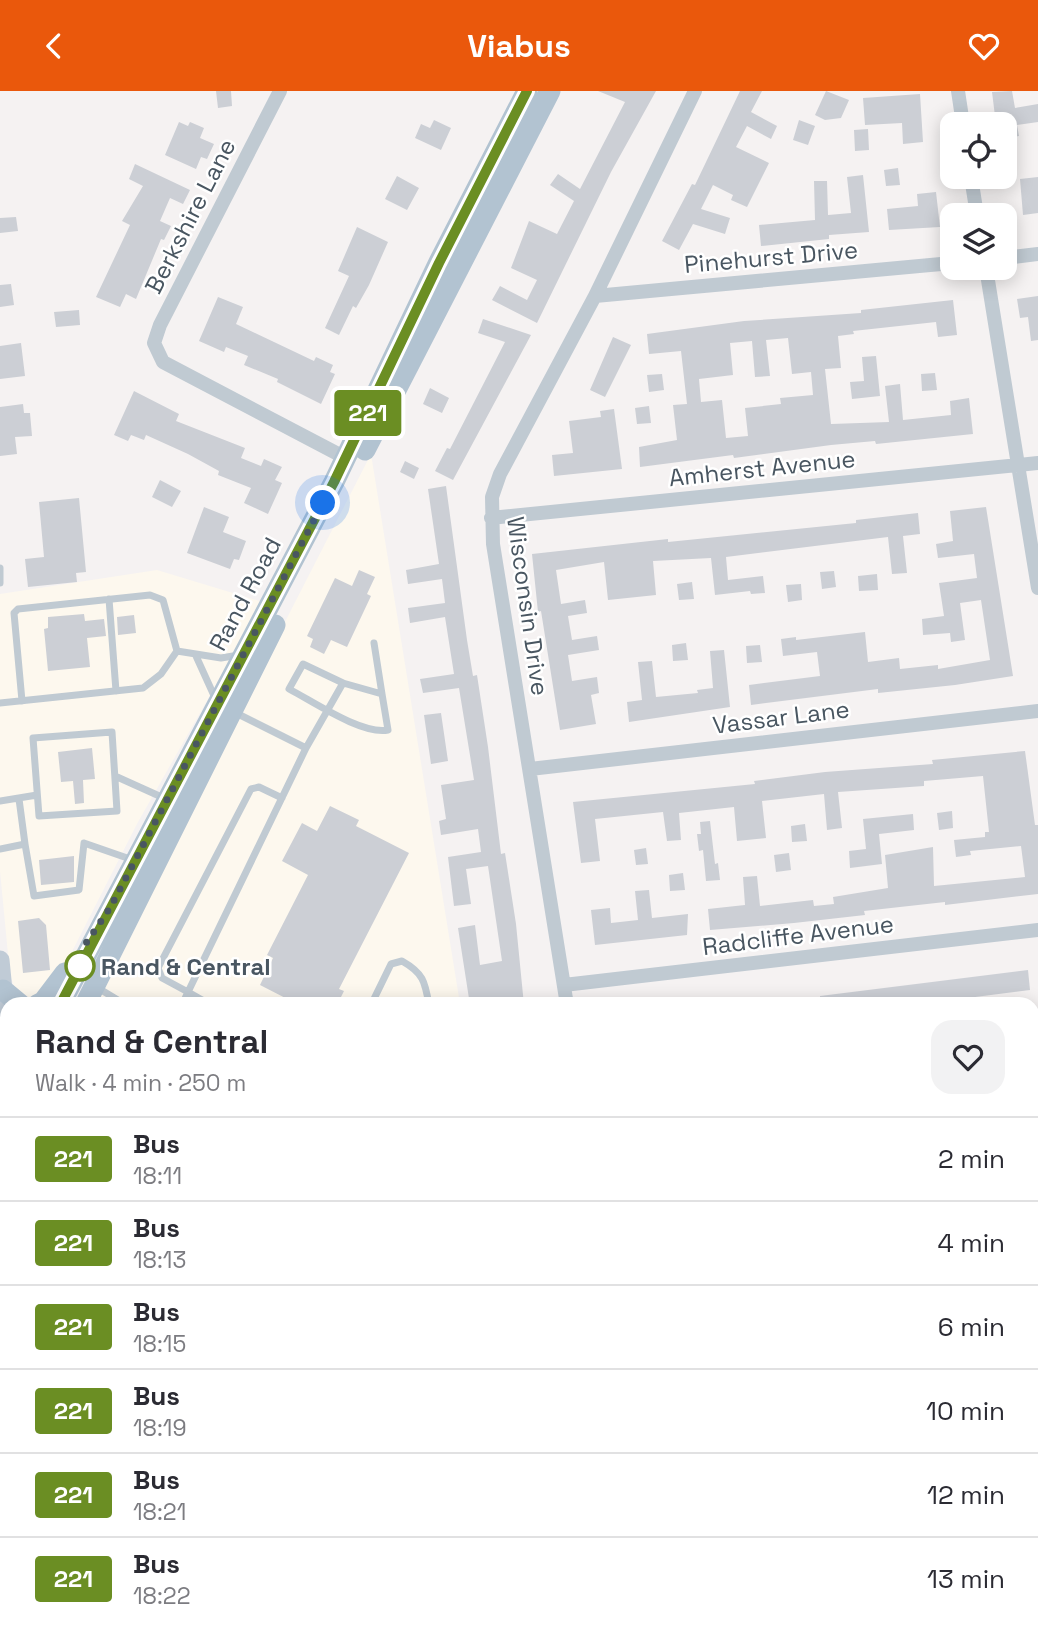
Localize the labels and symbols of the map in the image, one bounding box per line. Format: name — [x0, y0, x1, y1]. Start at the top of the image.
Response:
street label: Berkshire Lane — [138, 133, 242, 299]
street label: Pinehurst Drive — [683, 234, 859, 280]
line badge: 221 — [328, 390, 408, 436]
street label: Amherst Avenue — [667, 443, 857, 493]
your location — [305, 485, 340, 520]
street label: Wisconsin Drive — [500, 515, 556, 697]
street label: Rand Road — [202, 532, 288, 656]
street label: Vassar Lane — [711, 693, 851, 741]
street label: Radcliffe Avenue — [700, 908, 896, 962]
marker: Rand & Central — [65, 951, 95, 981]
place label: Rand & Central — [101, 951, 271, 982]

